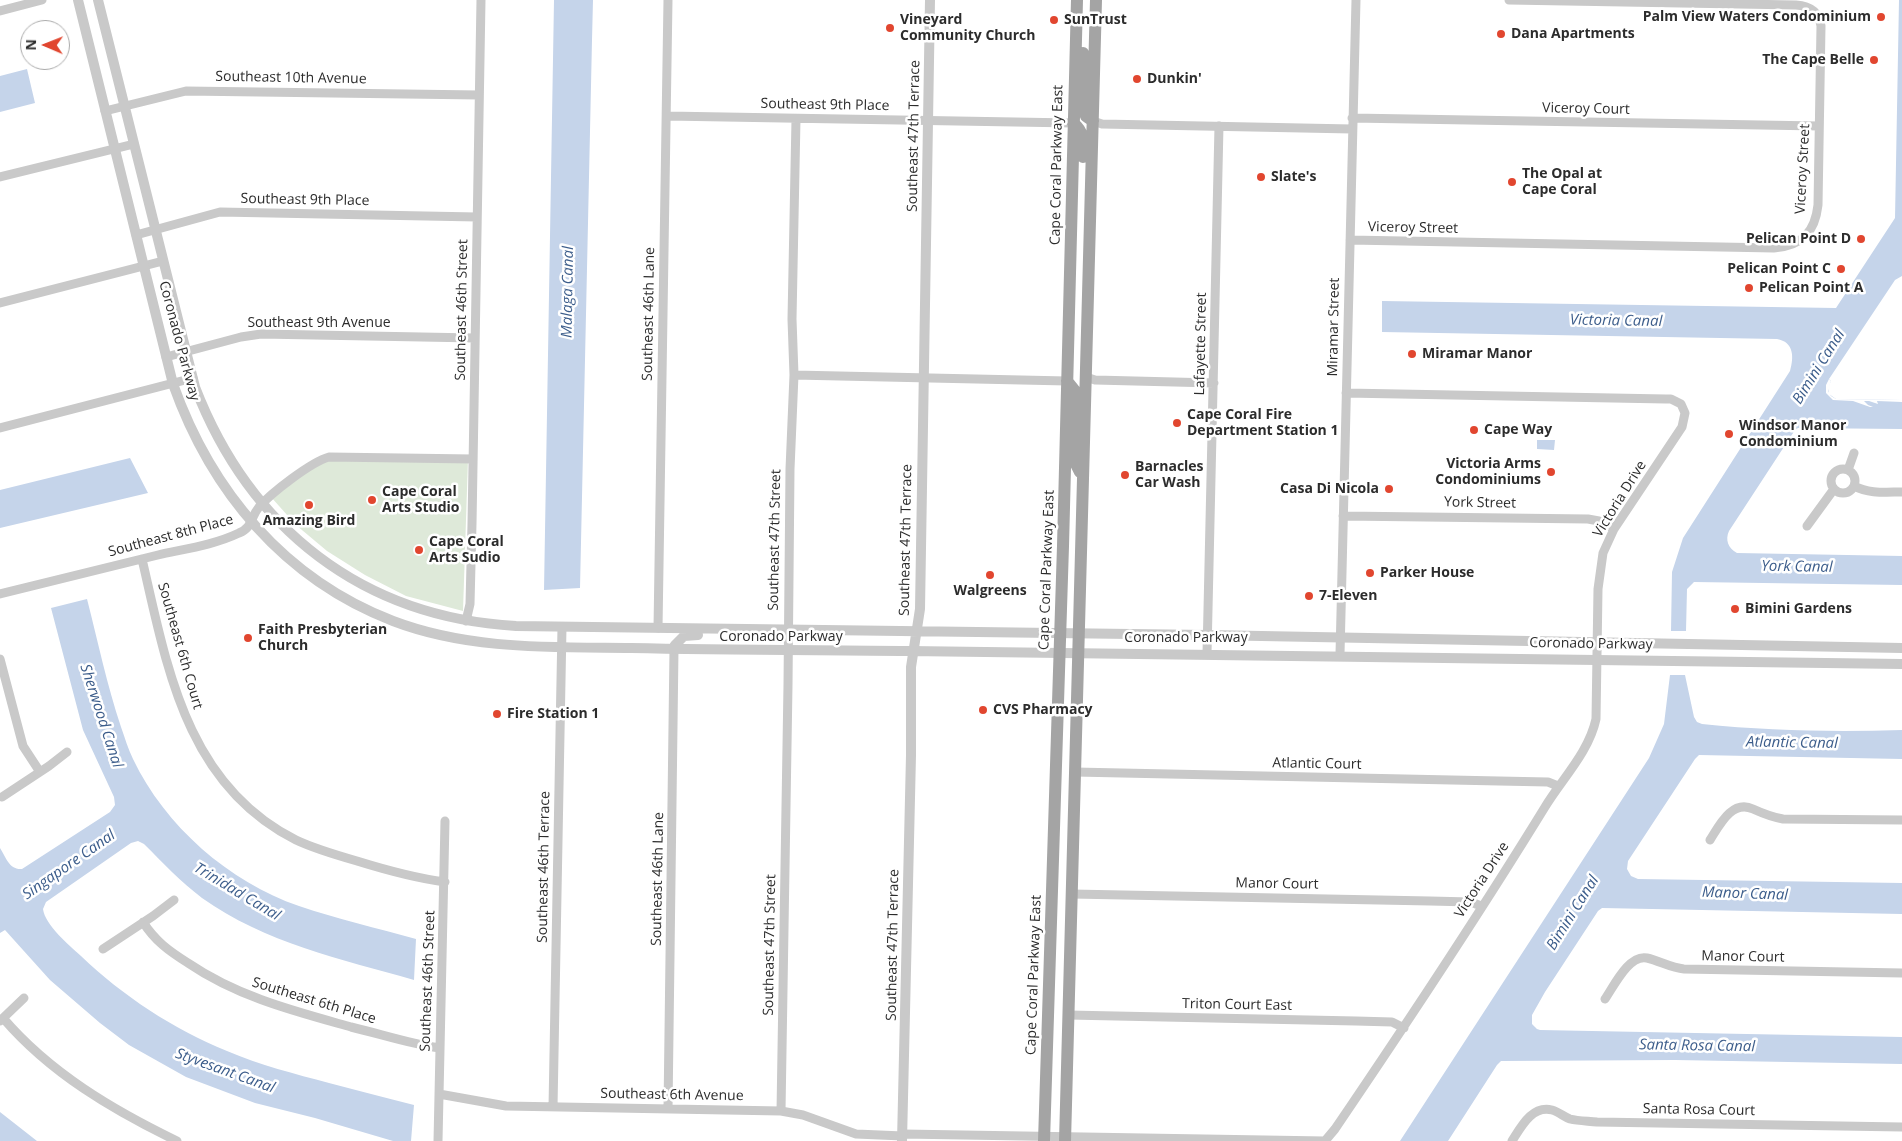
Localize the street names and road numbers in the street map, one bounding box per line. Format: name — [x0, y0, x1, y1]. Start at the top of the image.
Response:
street label: Southeast 47th Terrace — [904, 60, 924, 212]
street label: Southeast 10th Avenue — [215, 68, 367, 88]
street label: Cape Coral Parkway East — [1047, 85, 1067, 245]
street label: Southeast 9th Place — [761, 95, 889, 115]
street label: Viceroy Court — [1542, 100, 1630, 118]
street label: Viceroy Street — [1792, 123, 1814, 215]
street label: Southeast 9th Place — [241, 190, 369, 210]
street label: Viceroy Street — [1368, 219, 1458, 237]
street label: Southeast 46th Street — [452, 239, 472, 381]
street label: Southeast 46th Lane — [639, 247, 659, 381]
street label: Miramar Street — [1325, 277, 1343, 377]
street label: Coronado Parkway — [155, 279, 203, 403]
street label: Lafayette Street — [1192, 292, 1210, 396]
street label: Southeast 9th Avenue — [247, 315, 391, 331]
street label: Victoria Drive — [1590, 458, 1650, 540]
street label: Southeast 47th Terrace — [896, 464, 916, 616]
street label: Southeast 47th Street — [765, 469, 785, 611]
street label: Cape Coral Parkway East — [1036, 490, 1058, 650]
street label: York Street — [1444, 494, 1516, 512]
street label: Southeast 8th Place — [107, 511, 235, 561]
street label: Southeast 6th Court — [154, 581, 206, 711]
street label: Coronado Parkway — [719, 629, 843, 645]
street label: Coronado Parkway — [1124, 630, 1248, 646]
street label: Coronado Parkway — [1529, 635, 1653, 653]
street label: Atlantic Court — [1272, 755, 1362, 773]
street label: Southeast 46th Terrace — [534, 791, 554, 943]
street label: Southeast 46th Lane — [648, 812, 668, 946]
street label: Victoria Drive — [1451, 839, 1513, 921]
street label: Southeast 47th Terrace — [883, 869, 903, 1021]
street label: Southeast 47th Street — [760, 874, 780, 1016]
street label: Manor Court — [1235, 875, 1319, 893]
street label: Cape Coral Parkway East — [1023, 895, 1045, 1055]
street label: Southeast 46th Street — [417, 910, 439, 1052]
street label: Manor Court — [1701, 948, 1785, 966]
street label: Southeast 6th Place — [250, 974, 378, 1028]
street label: Triton Court East — [1182, 996, 1292, 1014]
street label: Southeast 6th Avenue — [600, 1085, 744, 1105]
street label: Santa Rosa Court — [1643, 1101, 1755, 1119]

